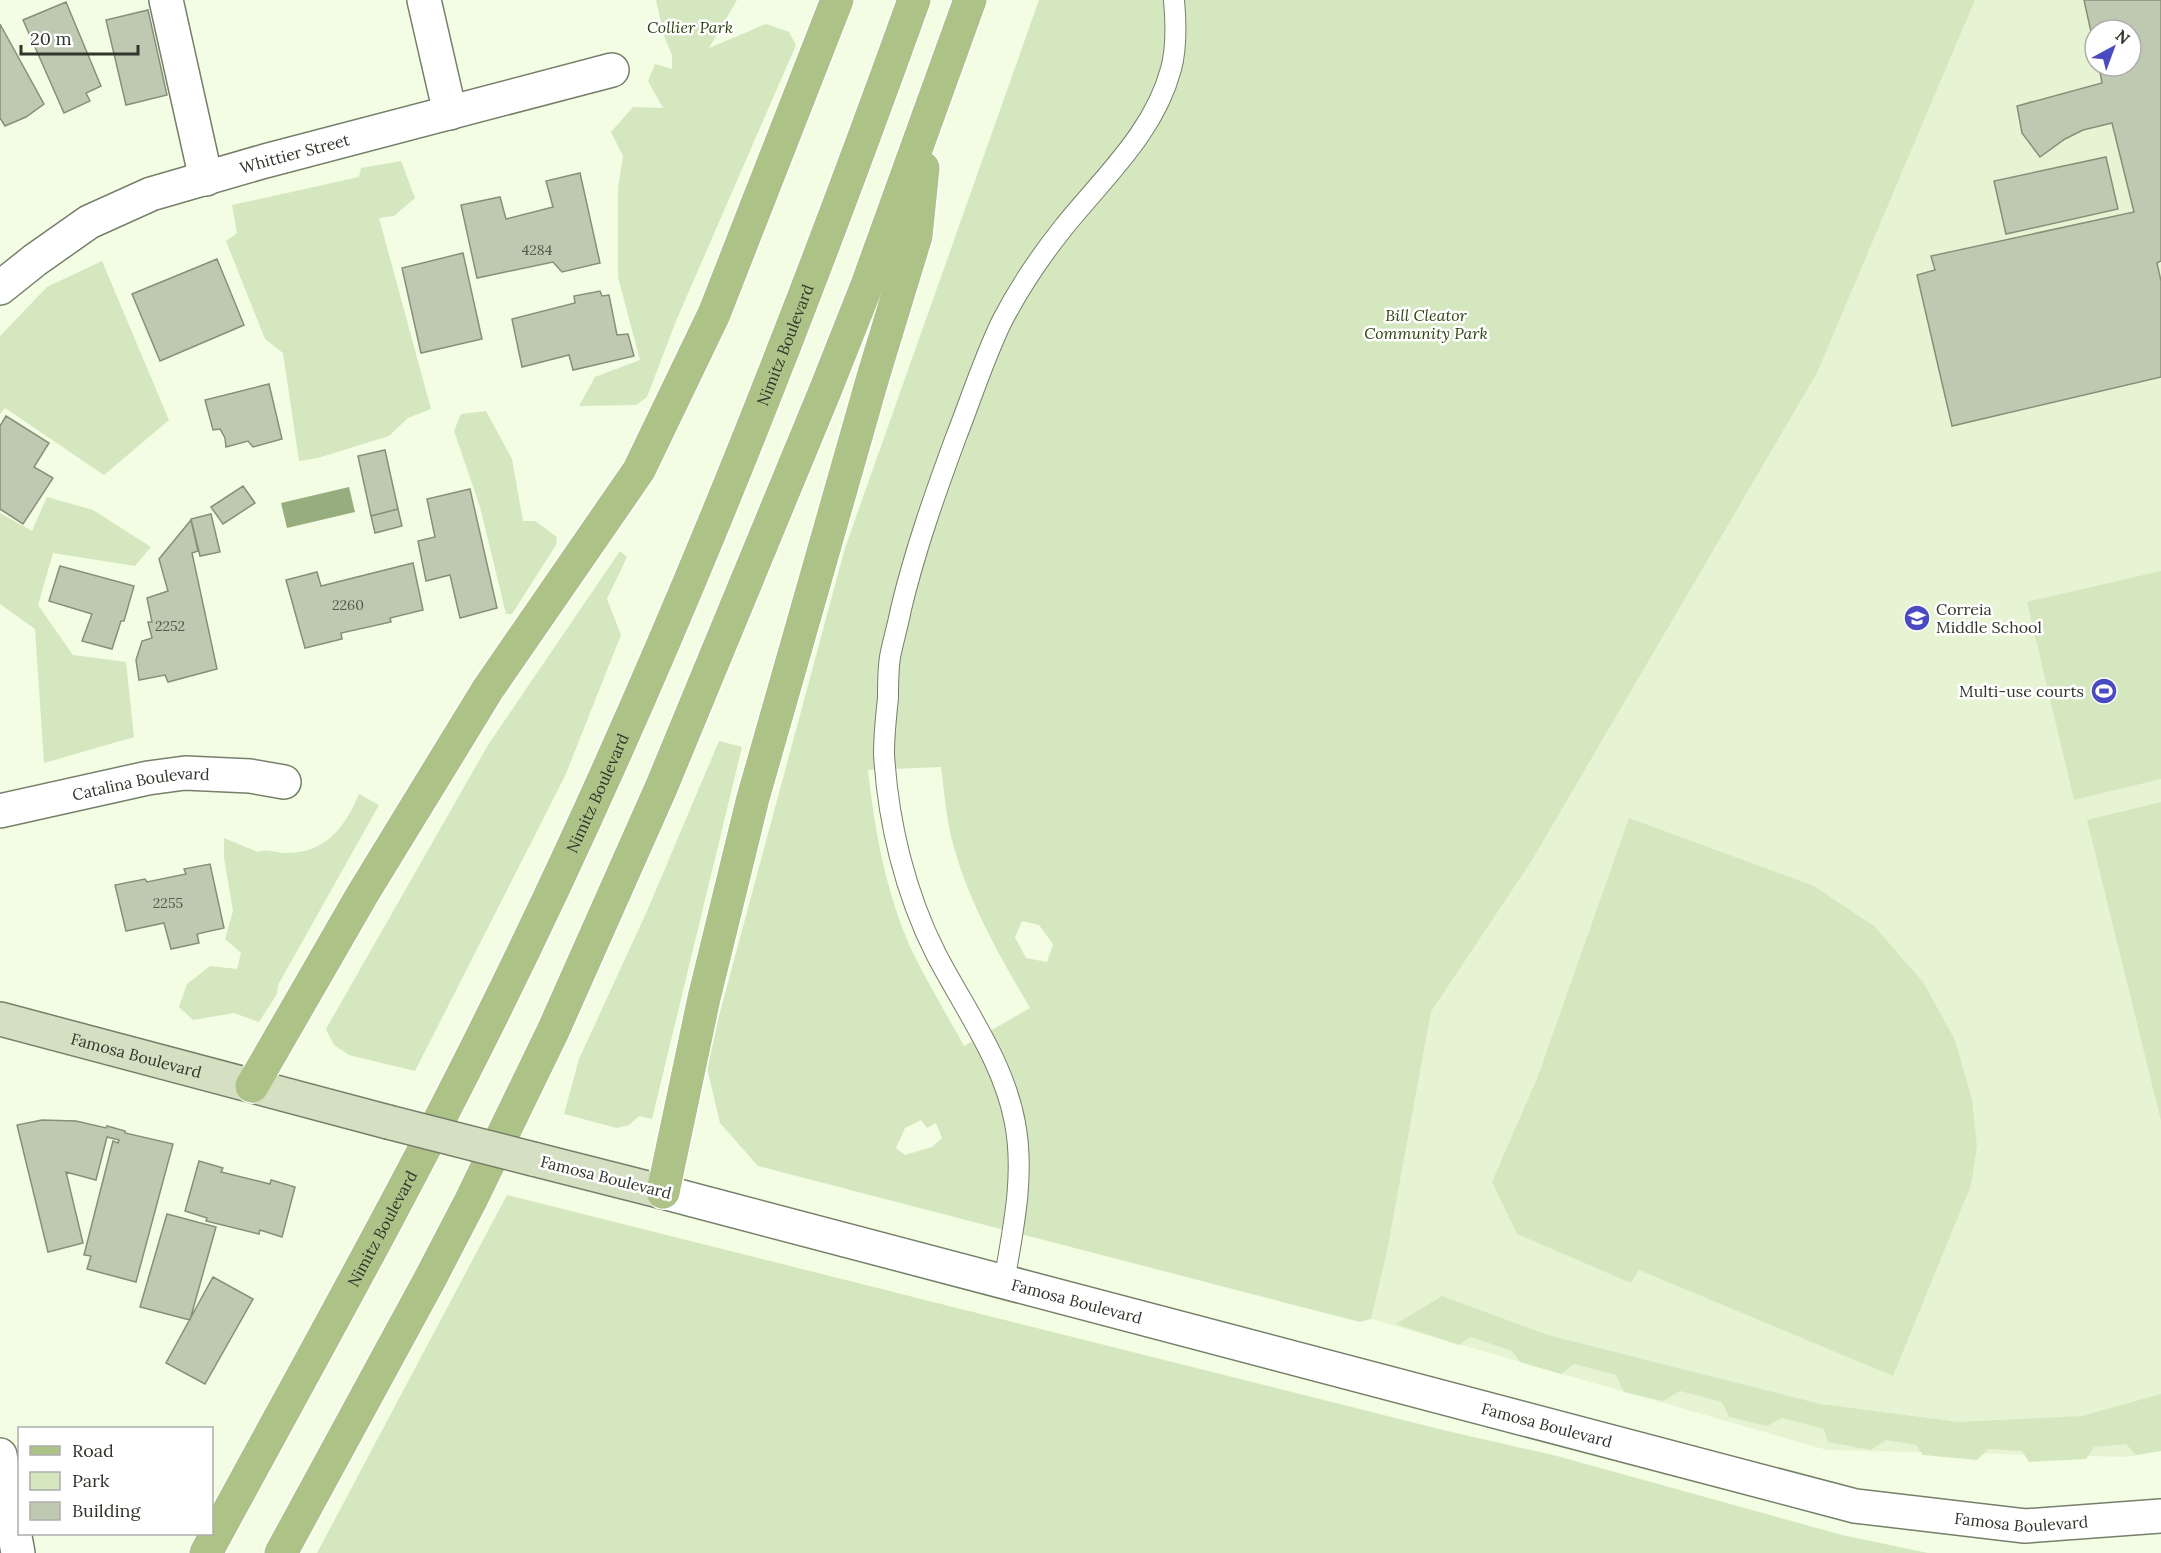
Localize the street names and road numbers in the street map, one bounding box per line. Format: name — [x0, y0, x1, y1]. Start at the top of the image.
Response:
street label: Whittier Street — [237, 129, 352, 178]
street label: Nimitz Boulevard — [752, 281, 818, 409]
street label: Nimitz Boulevard — [562, 730, 633, 856]
street label: Catalina Boulevard — [70, 763, 211, 805]
street label: Famosa Boulevard — [69, 1028, 204, 1082]
street label: Famosa Boulevard — [538, 1151, 674, 1203]
street label: Nimitz Boulevard — [343, 1167, 421, 1290]
street label: Famosa Boulevard — [1009, 1274, 1145, 1328]
street label: Famosa Boulevard — [1479, 1398, 1615, 1452]
street label: Famosa Boulevard — [1953, 1508, 2089, 1536]

